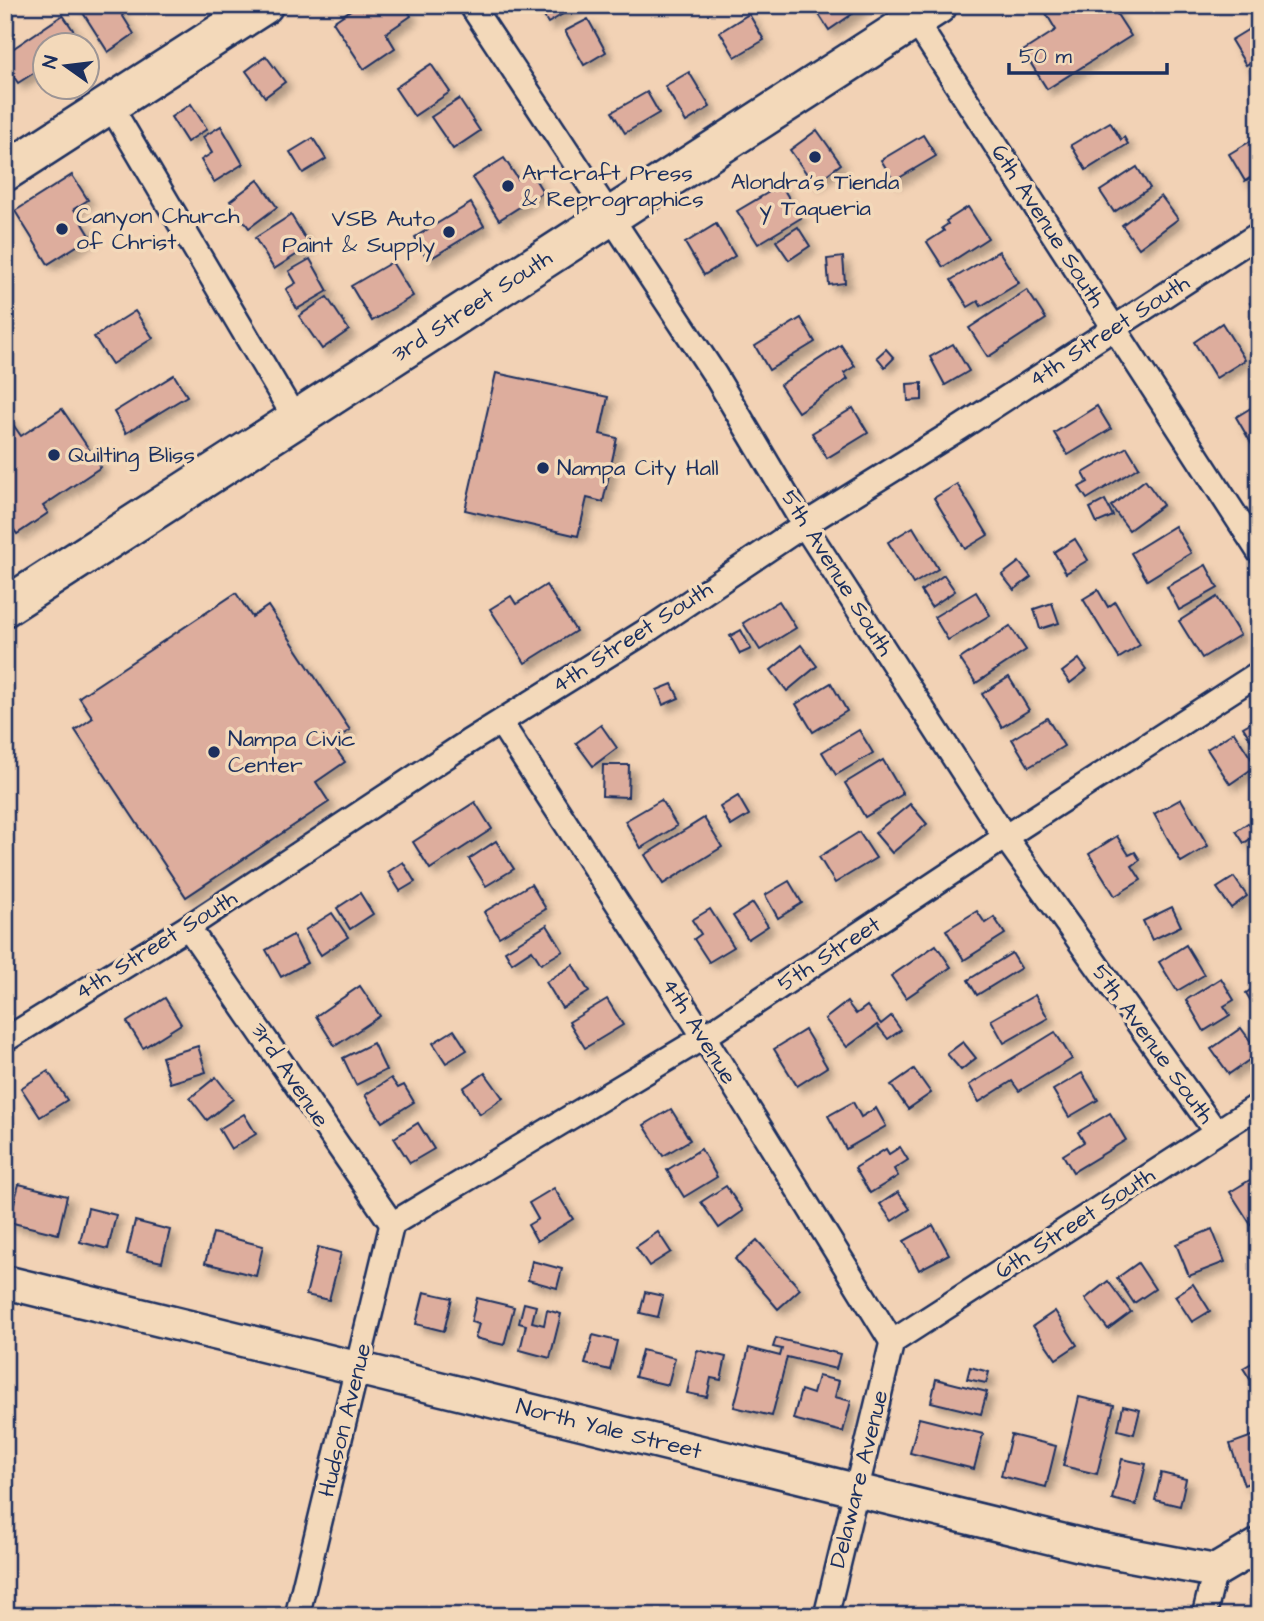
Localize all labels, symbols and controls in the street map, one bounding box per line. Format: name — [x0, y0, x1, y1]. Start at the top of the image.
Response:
north arrow — [32, 32, 102, 102]
scale bar — [1009, 32, 1166, 76]
text: 50 m — [1019, 42, 1073, 71]
text: N — [36, 53, 66, 71]
street label: 6th Avenue South — [983, 138, 1113, 314]
marker: Alondra's Tienda y Taqueria — [807, 149, 823, 165]
place label: Artcraft Press & Reprographics — [522, 157, 704, 216]
place label: Alondra's Tienda y Taqueria — [731, 166, 900, 225]
marker: Artcraft Press & Reprographics — [500, 178, 516, 194]
place label: Canyon Church of Christ — [76, 200, 240, 258]
place label: VSB Auto Paint & Supply — [282, 203, 435, 262]
marker: Canyon Church of Christ — [54, 221, 70, 237]
marker: VSB Auto Paint & Supply — [441, 224, 457, 240]
street label: 3rd Street South — [385, 242, 559, 370]
street label: 4th Street South — [1022, 267, 1196, 395]
place label: Quilting Bliss — [68, 439, 195, 472]
marker: Quilting Bliss — [46, 447, 62, 463]
place label: Nampa City Hall — [557, 452, 719, 485]
marker: Nampa City Hall — [535, 460, 551, 476]
street label: 5th Avenue South — [773, 484, 901, 663]
street label: 4th Street South — [545, 573, 719, 701]
place label: Nampa Civic Center — [228, 723, 355, 781]
marker: Nampa Civic Center — [206, 744, 222, 760]
street label: 4th Street South — [69, 882, 244, 1008]
street label: 5th Street — [771, 908, 887, 999]
street label: 5th Avenue South — [1084, 958, 1222, 1131]
street label: 4th Avenue — [654, 972, 744, 1090]
street label: 3rd Avenue — [243, 1016, 337, 1134]
street label: 6th Street South — [989, 1159, 1162, 1287]
street label: Hudson Avenue — [310, 1340, 380, 1500]
street label: Delaware Avenue — [821, 1387, 897, 1571]
street label: North Yale Street — [513, 1390, 706, 1468]

